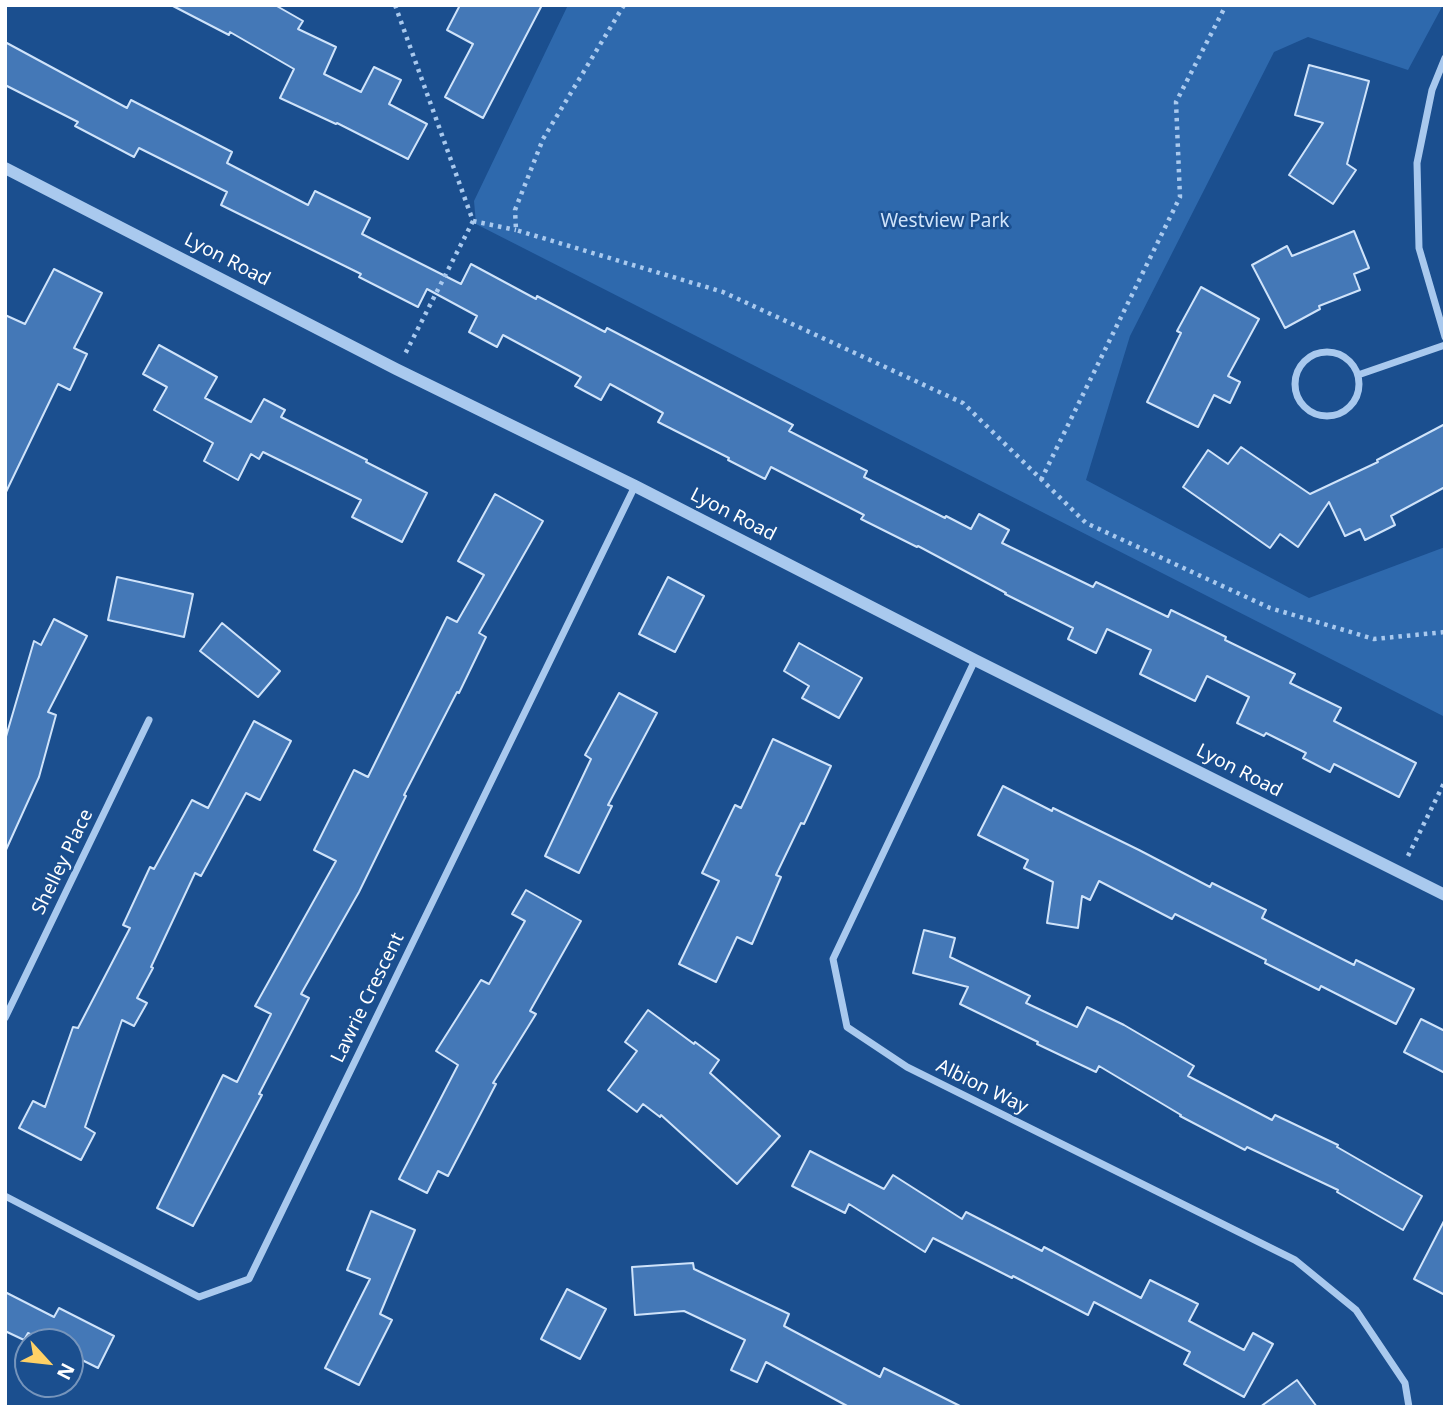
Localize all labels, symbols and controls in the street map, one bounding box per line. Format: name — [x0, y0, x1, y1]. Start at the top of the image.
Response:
park label: Westview Park — [881, 211, 1009, 233]
street label: Lyon Road — [180, 229, 274, 291]
street label: Lyon Road — [686, 484, 780, 546]
street label: Lyon Road — [1192, 740, 1286, 802]
street label: Shelley Place — [28, 806, 98, 918]
street label: Lawrie Crescent — [327, 929, 409, 1067]
street label: Albion Way — [932, 1055, 1032, 1119]
north arrow — [14, 1328, 84, 1398]
text: N — [51, 1359, 81, 1384]

